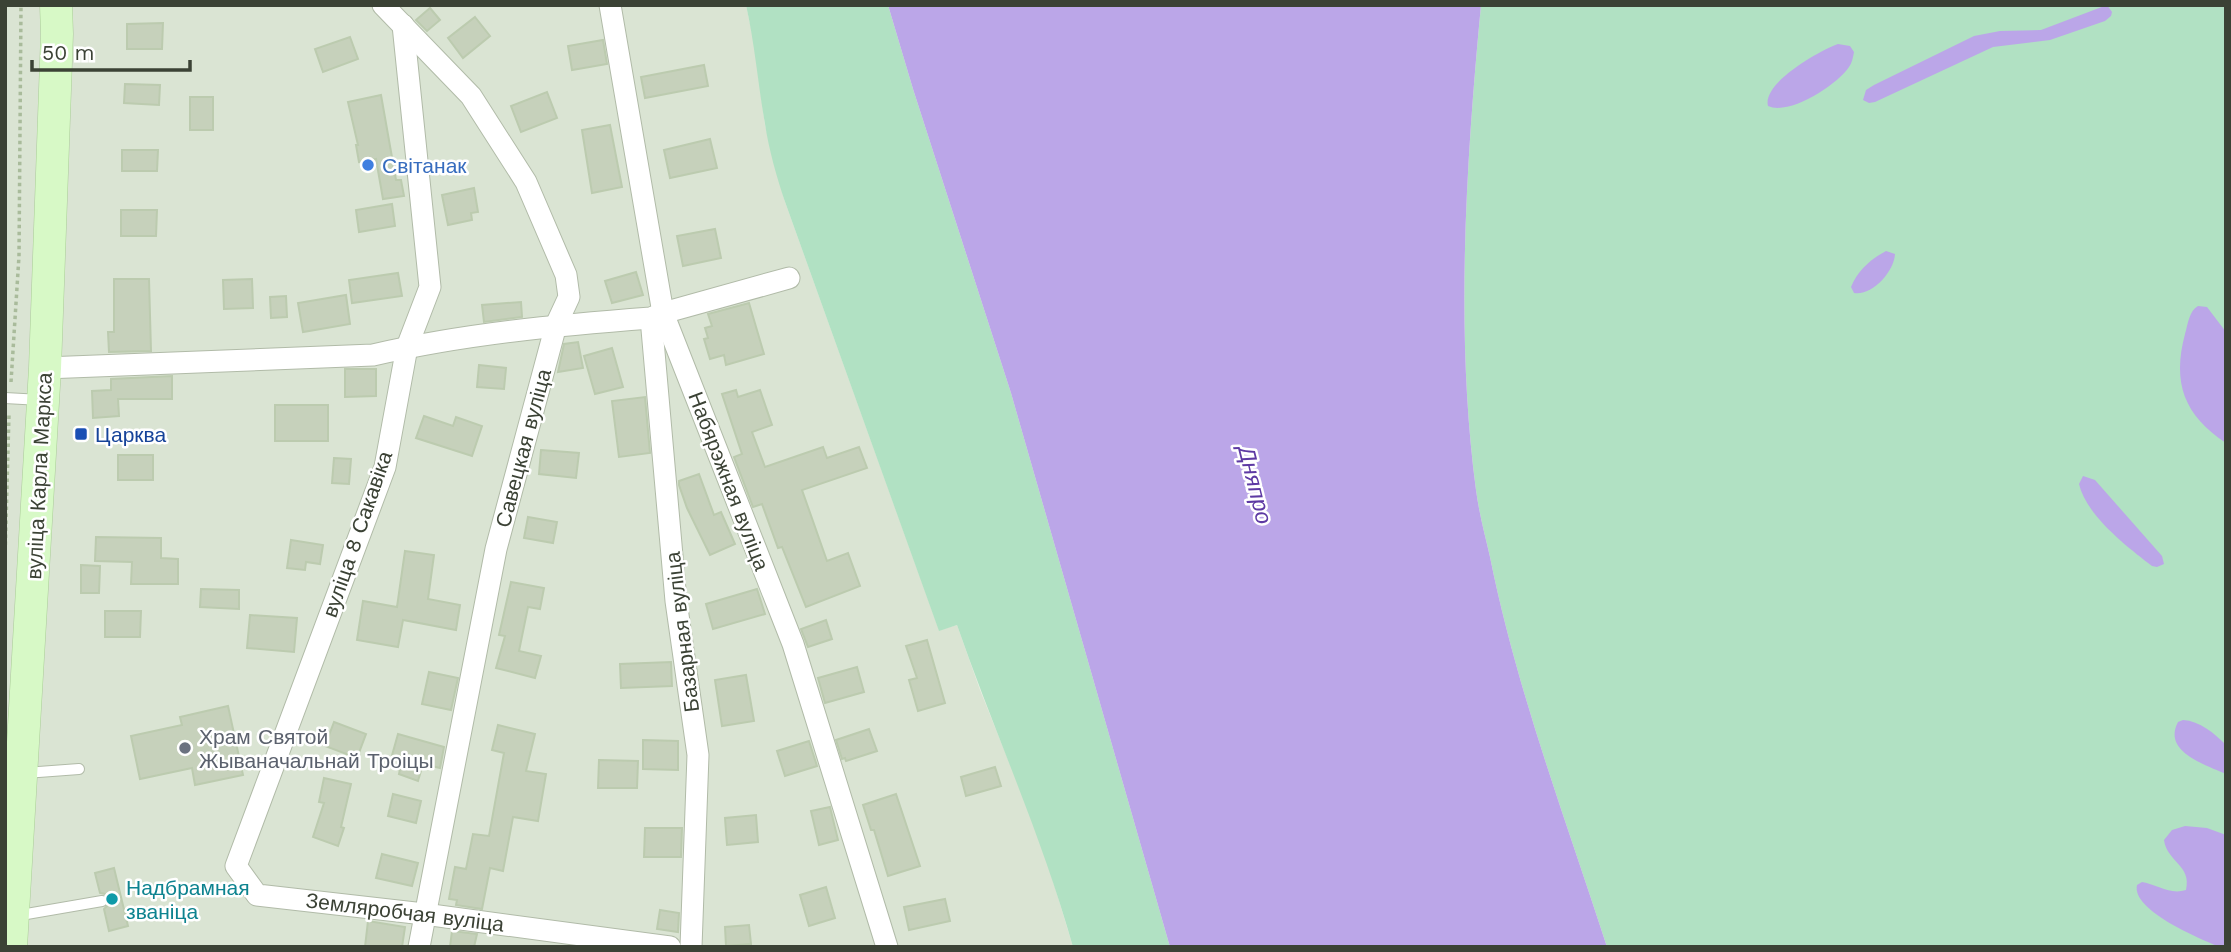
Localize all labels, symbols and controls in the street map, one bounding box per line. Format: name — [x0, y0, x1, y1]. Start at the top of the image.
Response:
scale bar — [32, 28, 189, 72]
text: 50 m — [42, 40, 94, 65]
place label: Світанак — [382, 153, 467, 178]
marker: Світанак — [360, 157, 376, 173]
street label: Савецкая вуліца — [490, 366, 556, 530]
street label: вуліца Карла Маркса — [21, 372, 57, 580]
street label: Набярэжная вуліца — [683, 388, 775, 574]
place label: Царква — [95, 422, 166, 447]
marker: Царква — [73, 426, 89, 442]
water label: Дняпро — [1232, 440, 1278, 527]
street label: вуліца 8 Сакавіка — [317, 447, 397, 620]
street label: Базарная вуліца — [660, 550, 704, 714]
place label: Храм Святой Жываначальнай Троіцы — [199, 724, 434, 773]
marker: Храм Святой Жываначальнай Троіцы — [177, 740, 193, 756]
place label: Надбрамная званіца — [126, 875, 250, 924]
street label: Земляробчая вуліца — [304, 887, 506, 937]
marker: Надбрамная званіца — [104, 891, 120, 907]

